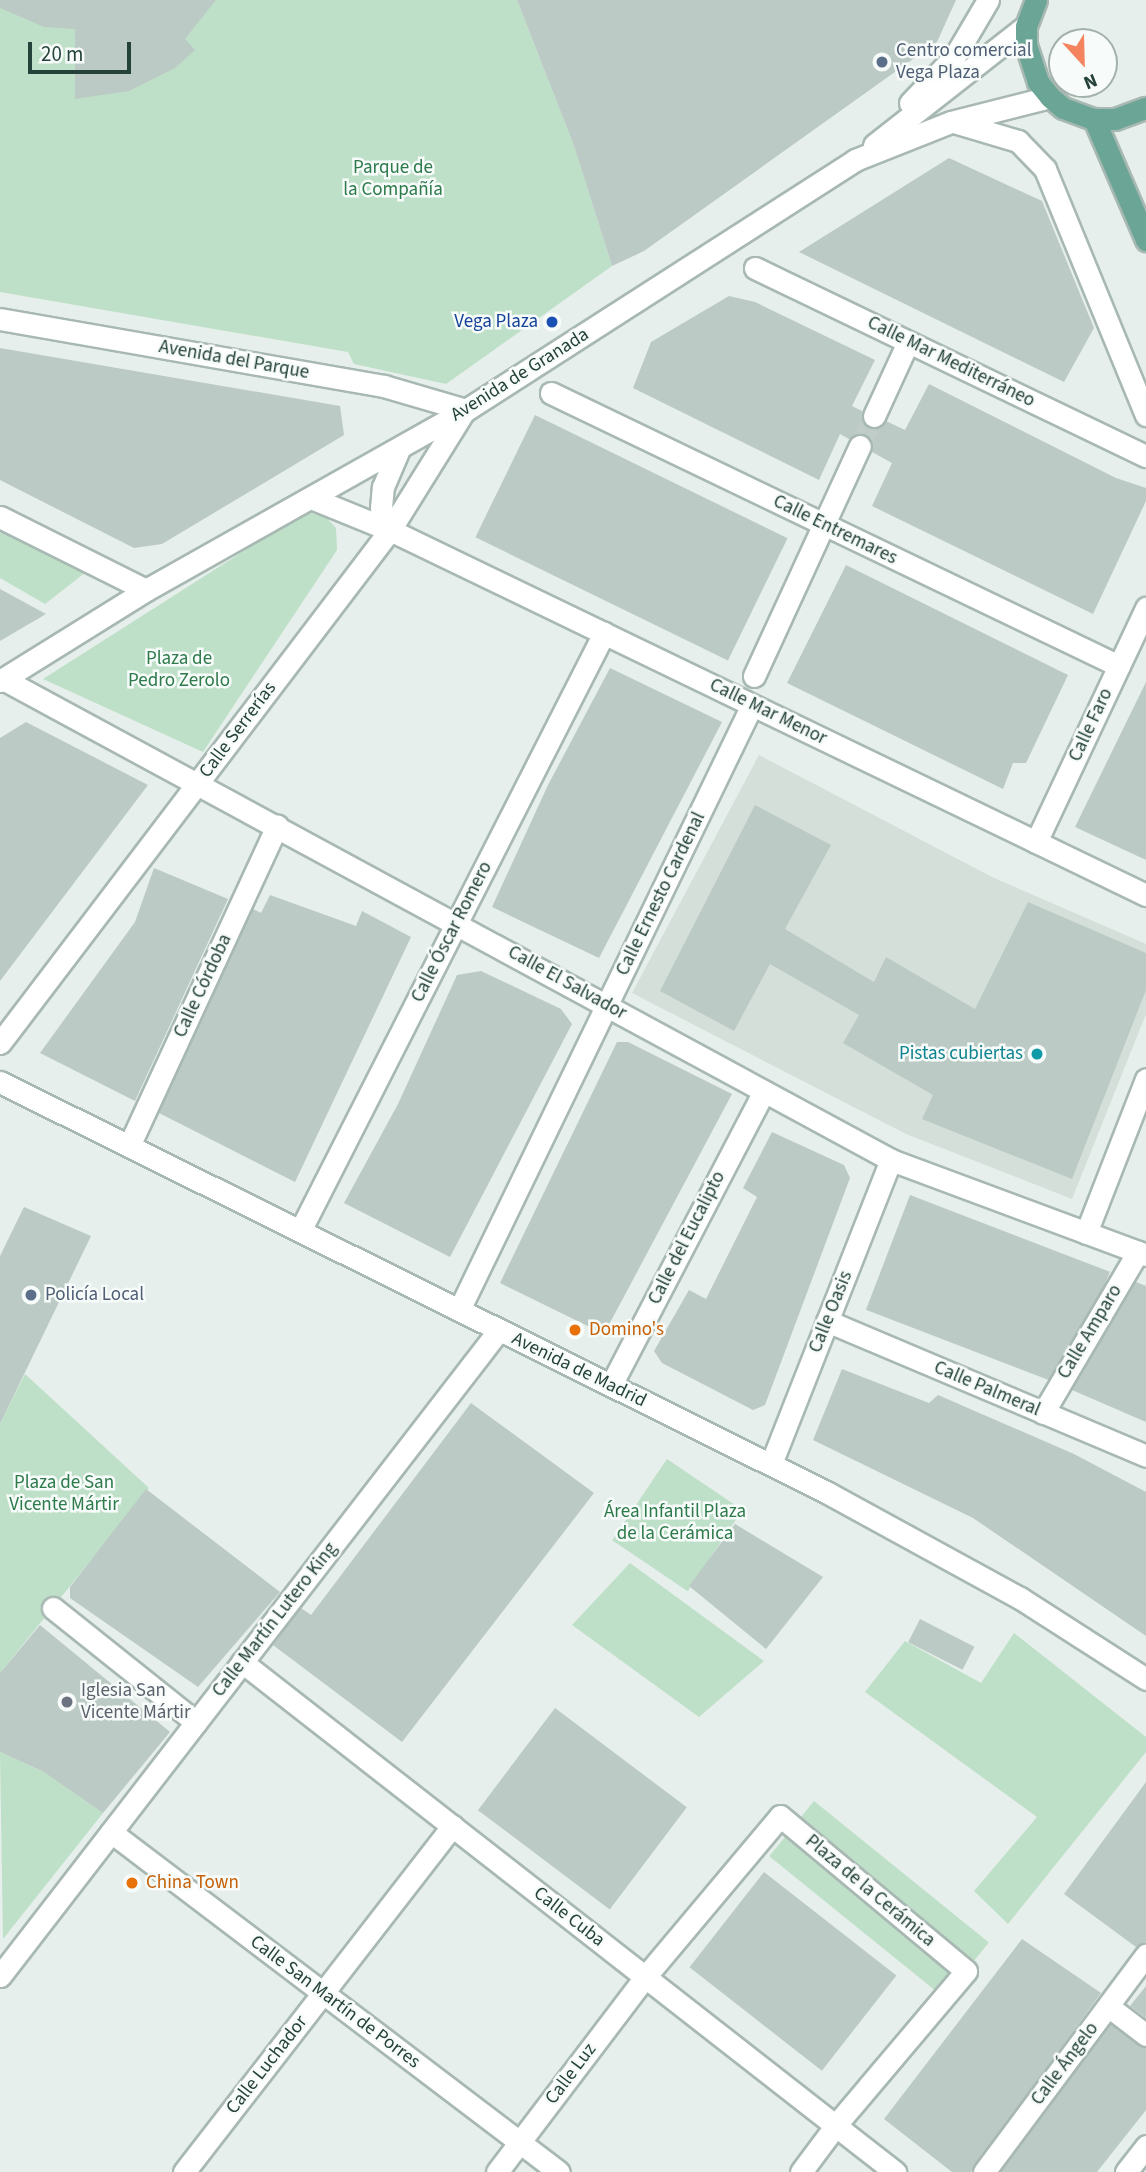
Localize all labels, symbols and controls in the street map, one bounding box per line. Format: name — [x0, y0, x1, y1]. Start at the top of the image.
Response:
scale bar — [32, 28, 135, 72]
north arrow — [1048, 28, 1118, 98]
text: 20 m — [41, 39, 83, 69]
place label: Centro comercial Vega Plaza — [896, 40, 1031, 84]
marker: Centro comercial Vega Plaza — [874, 54, 890, 70]
text: N — [1079, 66, 1101, 96]
park label: Parque de la Compañía — [343, 157, 443, 201]
place label: Vega Plaza — [454, 311, 538, 333]
street label: Calle Mar Mediterráneo — [863, 312, 1039, 412]
marker: Vega Plaza — [544, 314, 560, 330]
street label: Avenida de Granada — [447, 323, 593, 427]
street label: Avenida del Parque — [157, 336, 311, 384]
street label: Calle Entremares — [769, 490, 901, 570]
park label: Plaza de Pedro Zerolo — [128, 648, 230, 692]
street label: Calle Mar Menor — [706, 674, 830, 750]
street label: Calle Serrerías — [195, 678, 281, 782]
street label: Calle Faro — [1064, 685, 1118, 765]
street label: Calle Ernesto Cardenal — [611, 808, 711, 980]
street label: Calle Óscar Romero — [407, 858, 497, 1006]
street label: Calle Córdoba — [169, 931, 237, 1041]
street label: Calle El Salvador — [504, 941, 630, 1025]
place label: Pistas cubiertas — [899, 1043, 1023, 1065]
marker: Pistas cubiertas — [1029, 1046, 1045, 1062]
street label: Calle del Eucalipto — [644, 1168, 730, 1308]
street label: Calle Oasis — [804, 1268, 858, 1356]
street label: Calle Amparo — [1053, 1281, 1127, 1383]
place label: Policía Local — [45, 1284, 144, 1306]
marker: Policía Local — [23, 1287, 39, 1303]
place label: Domino's — [589, 1319, 664, 1341]
marker: Domino's — [567, 1322, 583, 1338]
street label: Avenida de Madrid — [508, 1328, 650, 1412]
street label: Calle Palmeral — [930, 1356, 1044, 1422]
park label: Plaza de San Vicente Mártir — [9, 1472, 119, 1516]
park label: Área Infantil Plaza de la Cerámica — [604, 1501, 746, 1545]
street label: Calle Martín Lutero King — [208, 1538, 342, 1702]
place label: Iglesia San Vicente Mártir — [81, 1680, 191, 1724]
marker: Iglesia San Vicente Mártir — [59, 1694, 75, 1710]
street label: Plaza de la Cerámica — [800, 1830, 940, 1952]
place label: China Town — [146, 1872, 239, 1894]
marker: China Town — [124, 1875, 140, 1891]
street label: Calle Cuba — [529, 1882, 609, 1952]
street label: Calle San Martín de Porres — [245, 1931, 425, 2073]
street label: Calle Luchador — [221, 2011, 313, 2119]
street label: Calle Ángelo — [1026, 2018, 1104, 2110]
street label: Calle Luz — [541, 2039, 601, 2109]

